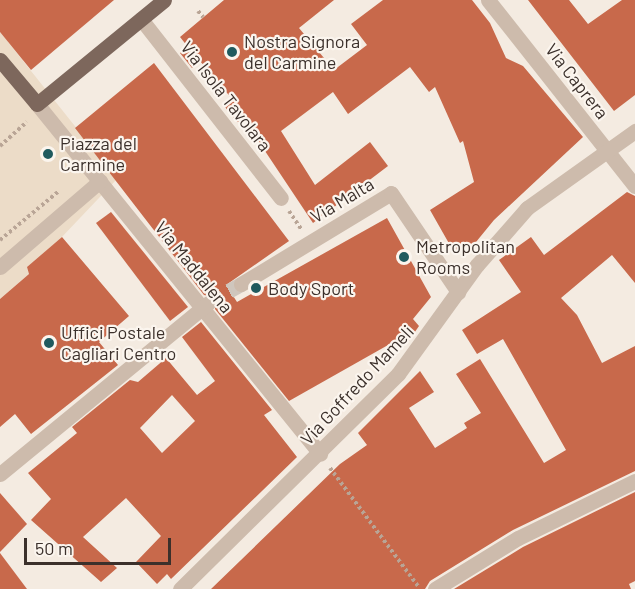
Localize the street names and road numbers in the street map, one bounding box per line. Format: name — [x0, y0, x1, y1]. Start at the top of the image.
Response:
street label: Via Isola Tavolara — [176, 36, 276, 156]
street label: Via Caprera — [541, 39, 613, 123]
street label: Via Malta — [306, 173, 378, 227]
street label: Via Maddalena — [151, 217, 237, 317]
street label: Via Goffredo Mameli — [296, 321, 418, 449]

